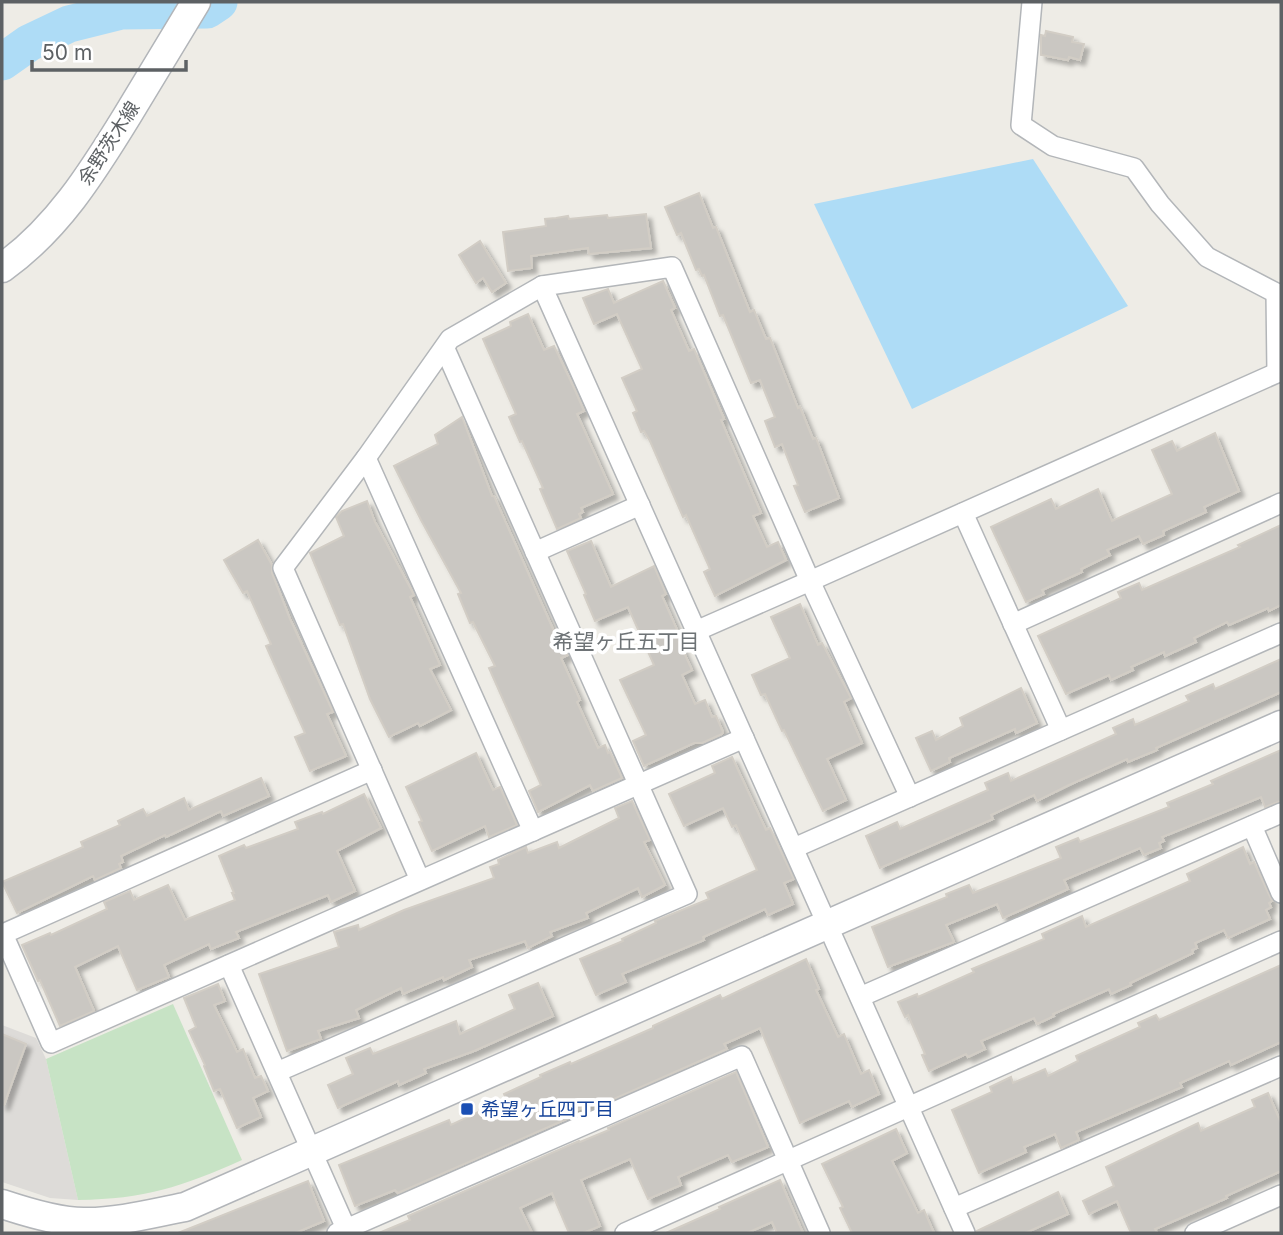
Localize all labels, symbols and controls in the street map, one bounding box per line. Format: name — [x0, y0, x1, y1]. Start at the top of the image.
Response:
scale bar — [32, 28, 186, 72]
text: 50 m — [42, 40, 92, 65]
street label: 余野茨木線 — [73, 97, 145, 189]
district label: 希望ヶ丘五丁目 — [553, 629, 700, 654]
place label: 希望ヶ丘四丁目 — [481, 1098, 614, 1121]
marker: 希望ヶ丘四丁目 — [459, 1101, 475, 1117]

